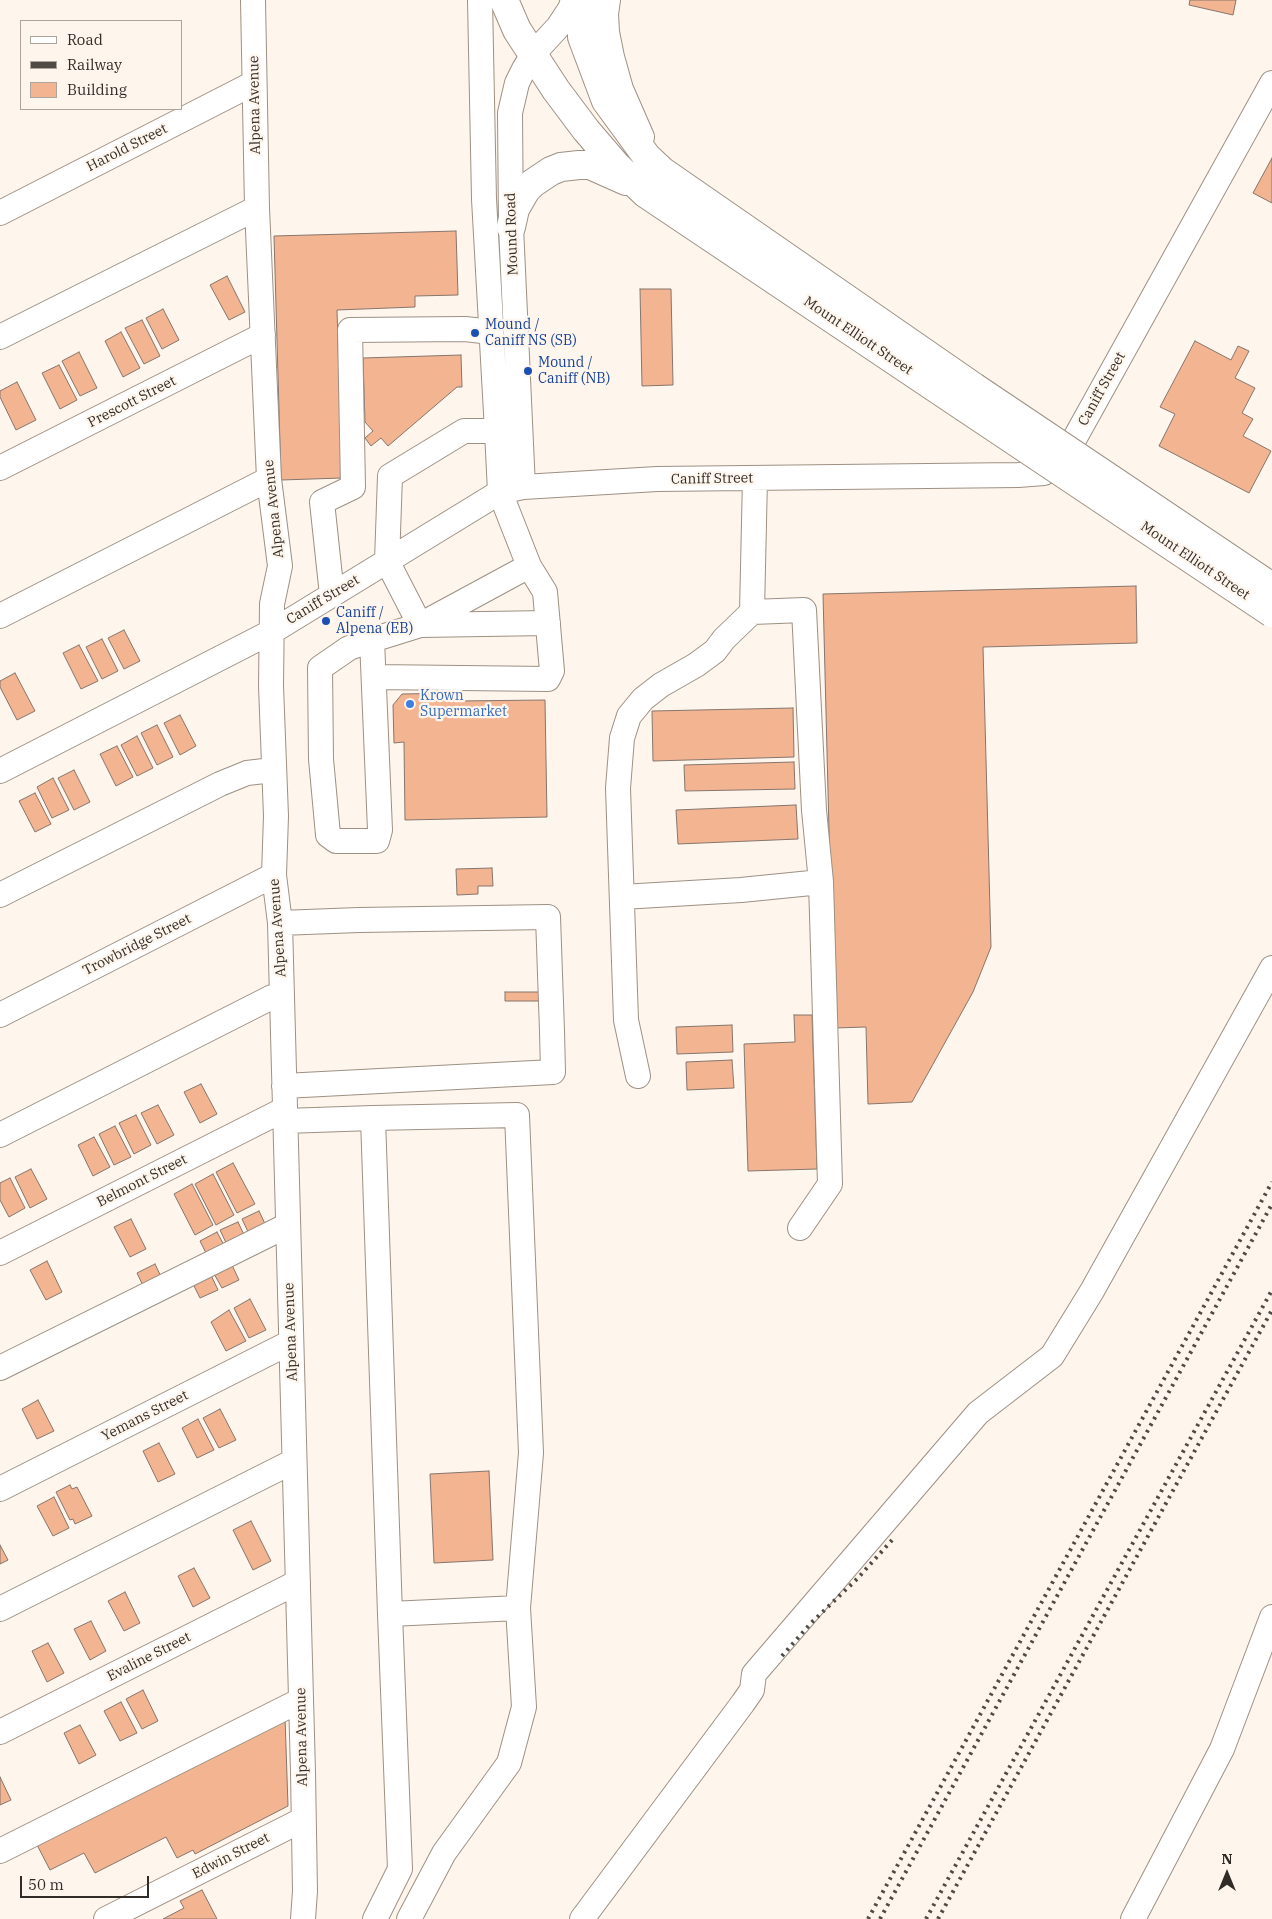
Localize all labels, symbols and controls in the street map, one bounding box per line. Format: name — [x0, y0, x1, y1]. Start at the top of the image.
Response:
legend — [20, 20, 182, 110]
text: Road — [67, 30, 103, 49]
text: Railway — [67, 55, 122, 74]
street label: Alpena Avenue — [246, 55, 264, 155]
text: Building — [67, 80, 127, 99]
street label: Harold Street — [84, 121, 170, 175]
street label: Mound Road — [502, 192, 522, 276]
street label: Mount Elliott Street — [800, 293, 916, 379]
place label: Mound / Caniff NS (SB) — [485, 317, 577, 350]
marker: Mound / Caniff NS (SB) — [469, 327, 481, 339]
street label: Caniff Street — [1075, 349, 1129, 429]
place label: Mound / Caniff (NB) — [538, 355, 610, 388]
marker: Mound / Caniff (NB) — [522, 365, 534, 377]
street label: Prescott Street — [85, 373, 179, 431]
street label: Alpena Avenue — [260, 459, 288, 559]
street label: Caniff Street — [671, 470, 753, 488]
street label: Mount Elliott Street — [1137, 518, 1253, 604]
street label: Caniff Street — [283, 572, 363, 628]
place label: Caniff / Alpena (EB) — [336, 605, 413, 638]
marker: Caniff / Alpena (EB) — [320, 615, 332, 627]
place label: Krown Supermarket — [420, 688, 507, 720]
marker: Krown Supermarket — [404, 698, 416, 710]
street label: Alpena Avenue — [266, 878, 290, 978]
street label: Trowbridge Street — [80, 911, 194, 979]
street label: Belmont Street — [94, 1151, 190, 1211]
street label: Alpena Avenue — [281, 1282, 301, 1382]
street label: Yemans Street — [99, 1387, 191, 1445]
street label: Evaline Street — [104, 1629, 194, 1685]
street label: Alpena Avenue — [293, 1687, 311, 1787]
street label: Edwin Street — [190, 1829, 272, 1883]
north arrow — [1202, 1849, 1252, 1899]
text: N — [1221, 1850, 1233, 1868]
scale bar — [22, 1866, 151, 1898]
text: 50 m — [28, 1875, 64, 1894]

